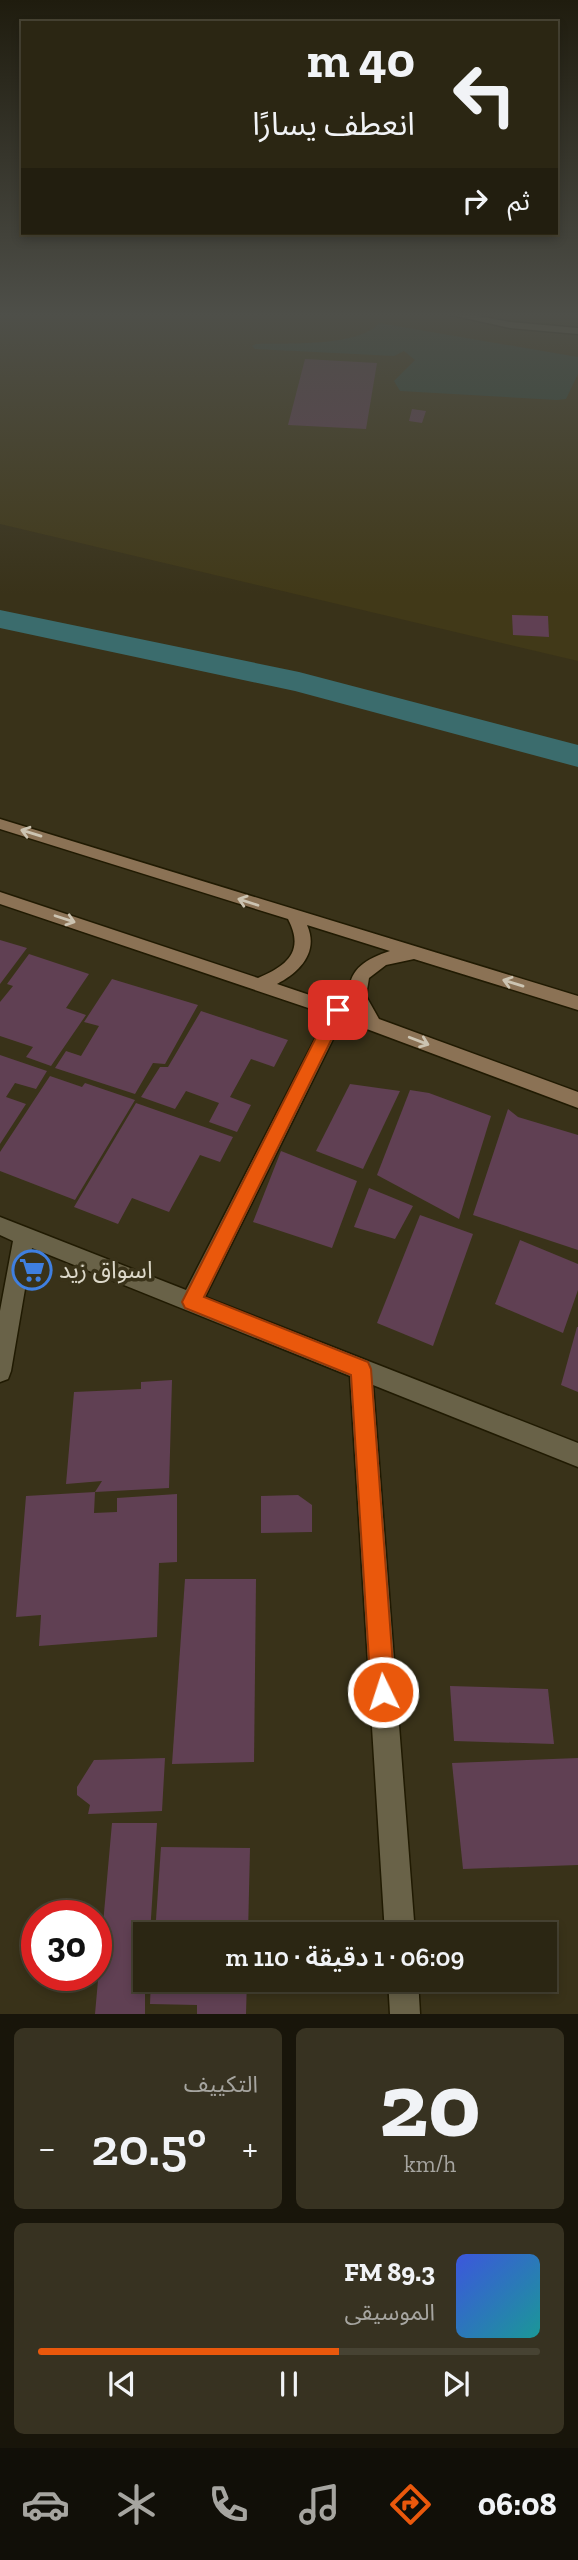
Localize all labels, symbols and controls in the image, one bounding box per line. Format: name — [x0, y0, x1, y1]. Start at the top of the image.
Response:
text: 40 m — [307, 31, 415, 90]
icon: left — [439, 49, 530, 140]
text: انعطف يسارًا — [252, 105, 415, 143]
icon: right — [456, 182, 494, 220]
text: ثم — [508, 185, 530, 217]
one-way arrow — [21, 826, 43, 839]
one-way arrow — [238, 894, 260, 907]
one-way arrow — [53, 914, 75, 926]
one-way arrow — [502, 976, 524, 988]
pin — [308, 980, 368, 1040]
icon: arrive — [319, 991, 357, 1029]
one-way arrow — [407, 1036, 429, 1048]
supermarket icon: اسواق زيد — [11, 1249, 53, 1291]
place label: اسواق زيد — [59, 1255, 153, 1284]
position arrow — [346, 1655, 420, 1729]
speed limit sign: 30 — [21, 1900, 112, 1991]
text: 06:09 · 1 دقيقة · 110 m — [226, 1941, 464, 1973]
text: 20 — [379, 2050, 481, 2159]
text: التكييف — [184, 2070, 258, 2098]
text: 20.5° — [91, 2116, 207, 2178]
text: − — [38, 2125, 56, 2171]
text: + — [242, 2125, 258, 2171]
text: km/h — [404, 2150, 456, 2178]
text: 89.3 FM — [344, 2256, 435, 2288]
text: الموسيقى — [344, 2298, 435, 2326]
icon: previous — [103, 2365, 141, 2403]
icon: pause — [270, 2365, 308, 2403]
icon: next — [437, 2365, 475, 2403]
icon: car — [21, 2480, 70, 2529]
icon: climate — [112, 2480, 161, 2529]
icon: phone — [204, 2480, 253, 2529]
icon: music — [295, 2480, 344, 2529]
icon: directions — [386, 2480, 435, 2529]
text: 06:08 — [478, 2485, 557, 2523]

